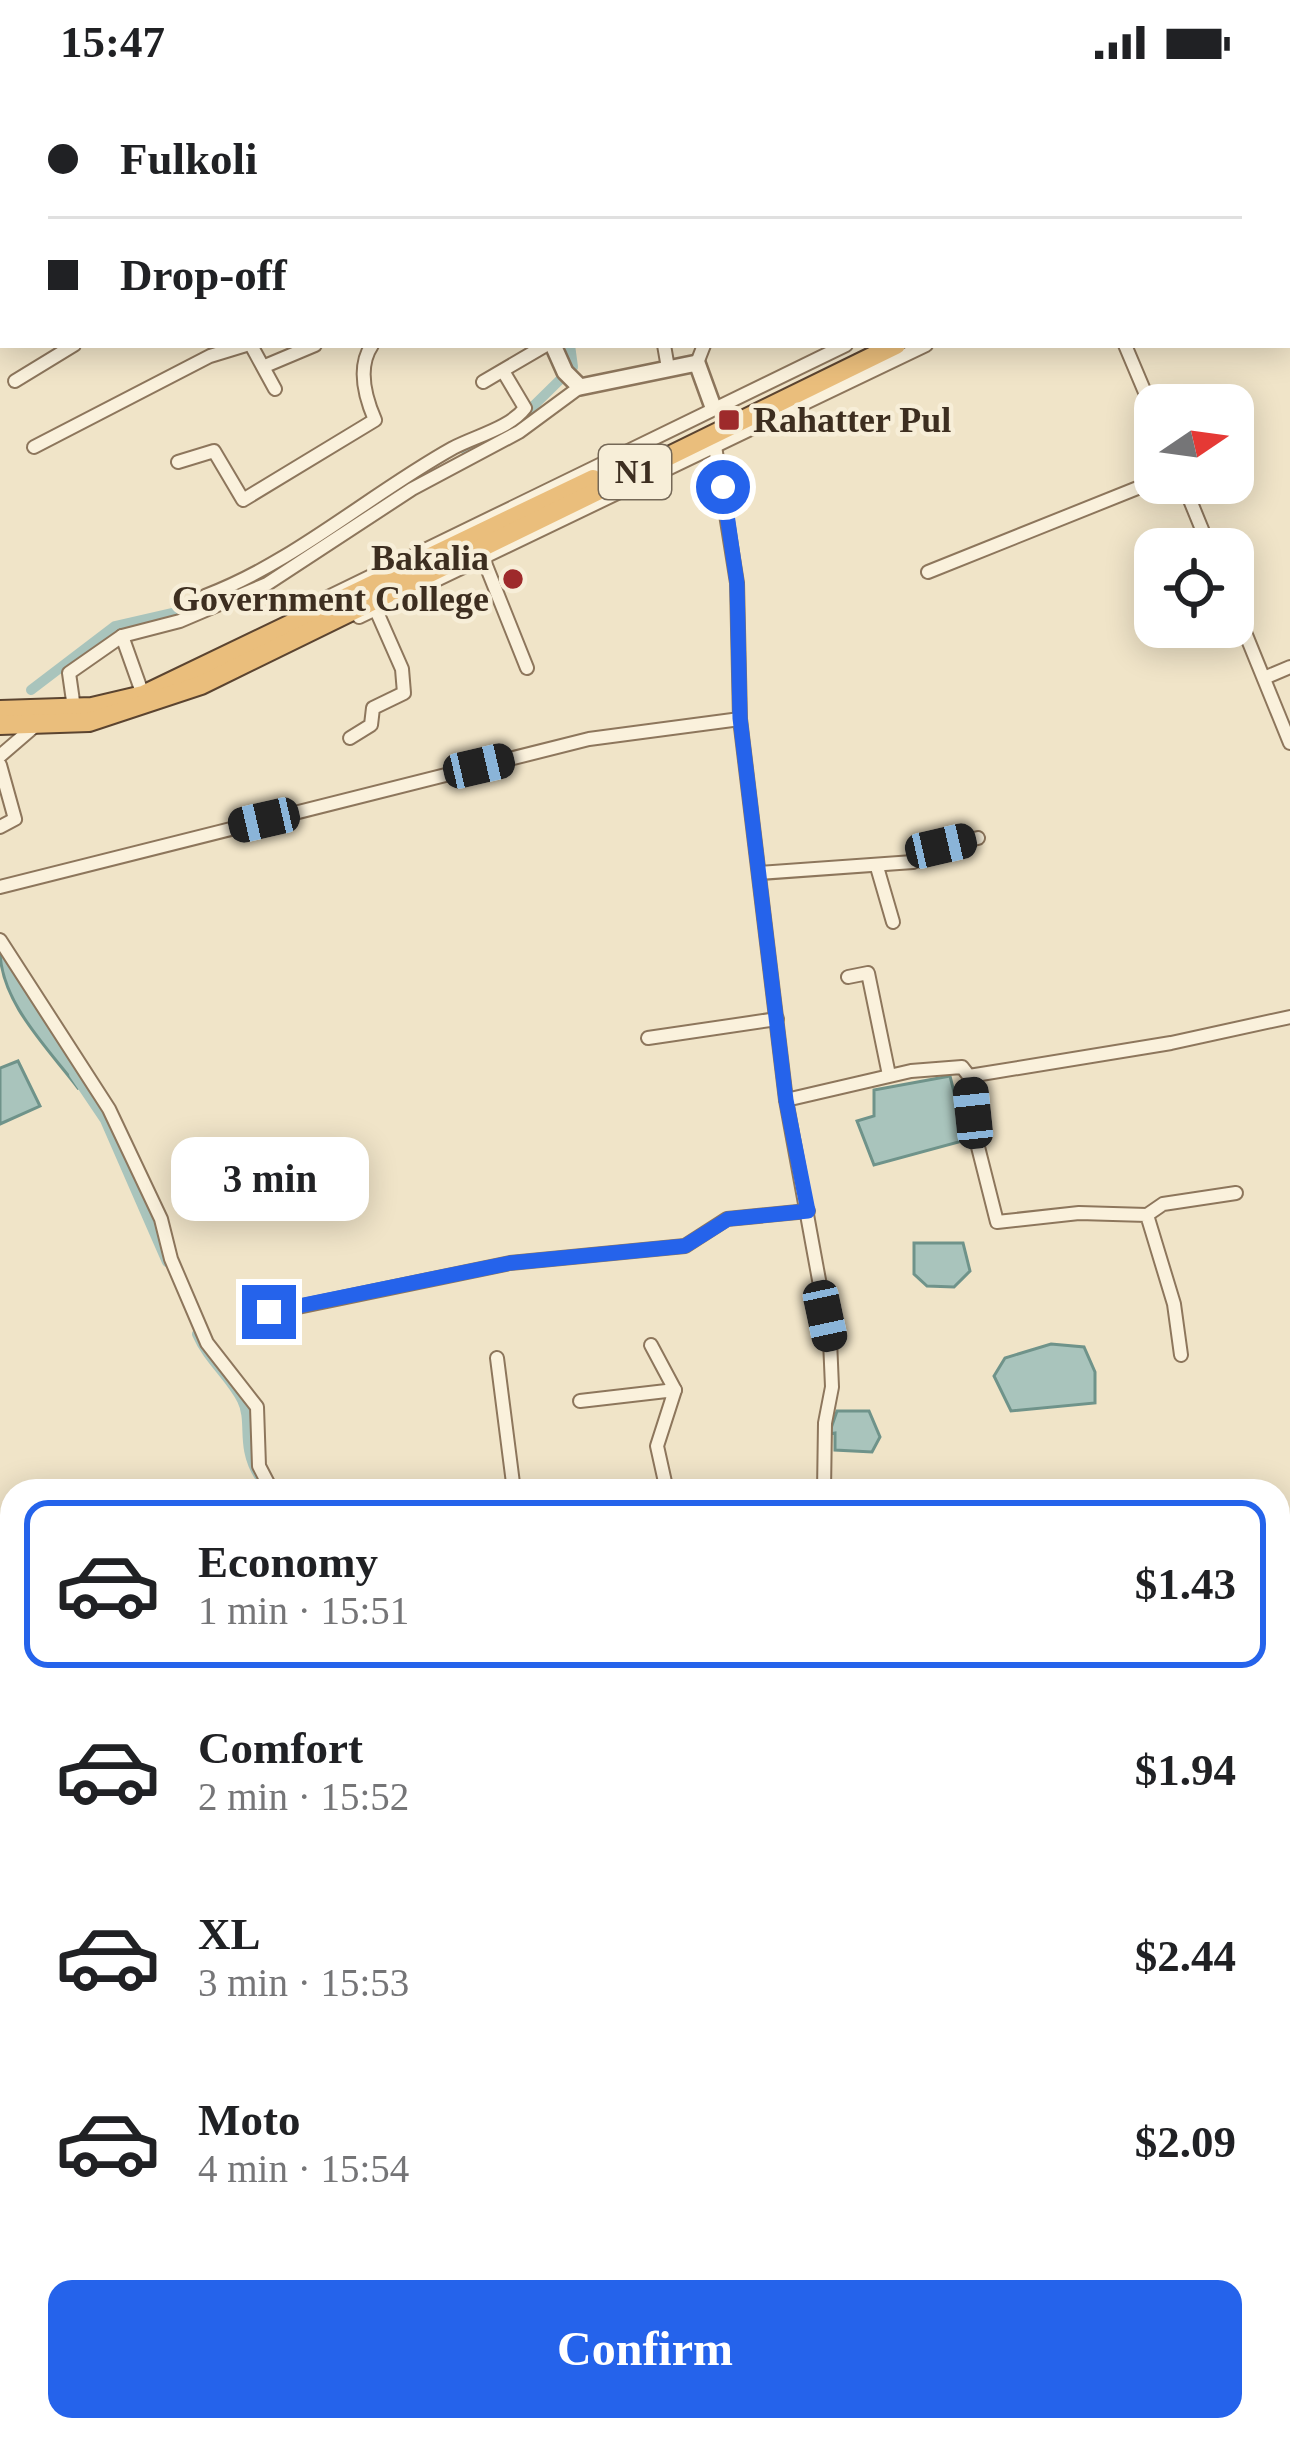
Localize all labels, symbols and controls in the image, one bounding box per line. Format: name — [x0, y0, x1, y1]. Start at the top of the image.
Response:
text: 15:47 — [60, 17, 165, 67]
text: Fulkoli — [120, 134, 258, 184]
text: Drop-off — [120, 250, 287, 300]
north arrow — [1134, 384, 1254, 504]
map controls — [1134, 384, 1254, 648]
place label: Rahatter Pul — [753, 400, 951, 440]
marker: Rahatter Pul — [716, 407, 742, 433]
road number: N1 — [599, 445, 671, 499]
route start — [696, 460, 750, 514]
button: locate — [1134, 528, 1254, 648]
place label: Bakalia Government College — [172, 538, 489, 619]
marker: Bakalia Government College — [500, 566, 526, 592]
car — [440, 740, 518, 792]
car — [225, 794, 303, 846]
car — [902, 820, 980, 872]
car — [951, 1075, 995, 1151]
callout: 3 min — [170, 1138, 368, 1222]
text: 3 min — [223, 1157, 317, 1200]
car — [800, 1277, 850, 1355]
route end — [242, 1285, 296, 1339]
icon: car — [54, 1530, 162, 1638]
text: Economy — [198, 1537, 378, 1587]
text: $1.43 — [1135, 1559, 1236, 1609]
text: 1 min · 15:51 — [198, 1589, 409, 1632]
icon: car — [54, 1716, 162, 1824]
text: Comfort — [198, 1723, 363, 1773]
text: $1.94 — [1135, 1745, 1236, 1795]
text: 2 min · 15:52 — [198, 1775, 409, 1818]
icon: car — [54, 1902, 162, 2010]
text: XL — [198, 1909, 261, 1959]
text: $2.44 — [1135, 1931, 1236, 1981]
text: 3 min · 15:53 — [198, 1961, 409, 2004]
icon: car — [54, 2088, 162, 2196]
text: Moto — [198, 2095, 300, 2145]
text: $2.09 — [1135, 2117, 1236, 2167]
text: 4 min · 15:54 — [198, 2147, 409, 2190]
button: Confirm — [48, 2280, 1242, 2418]

